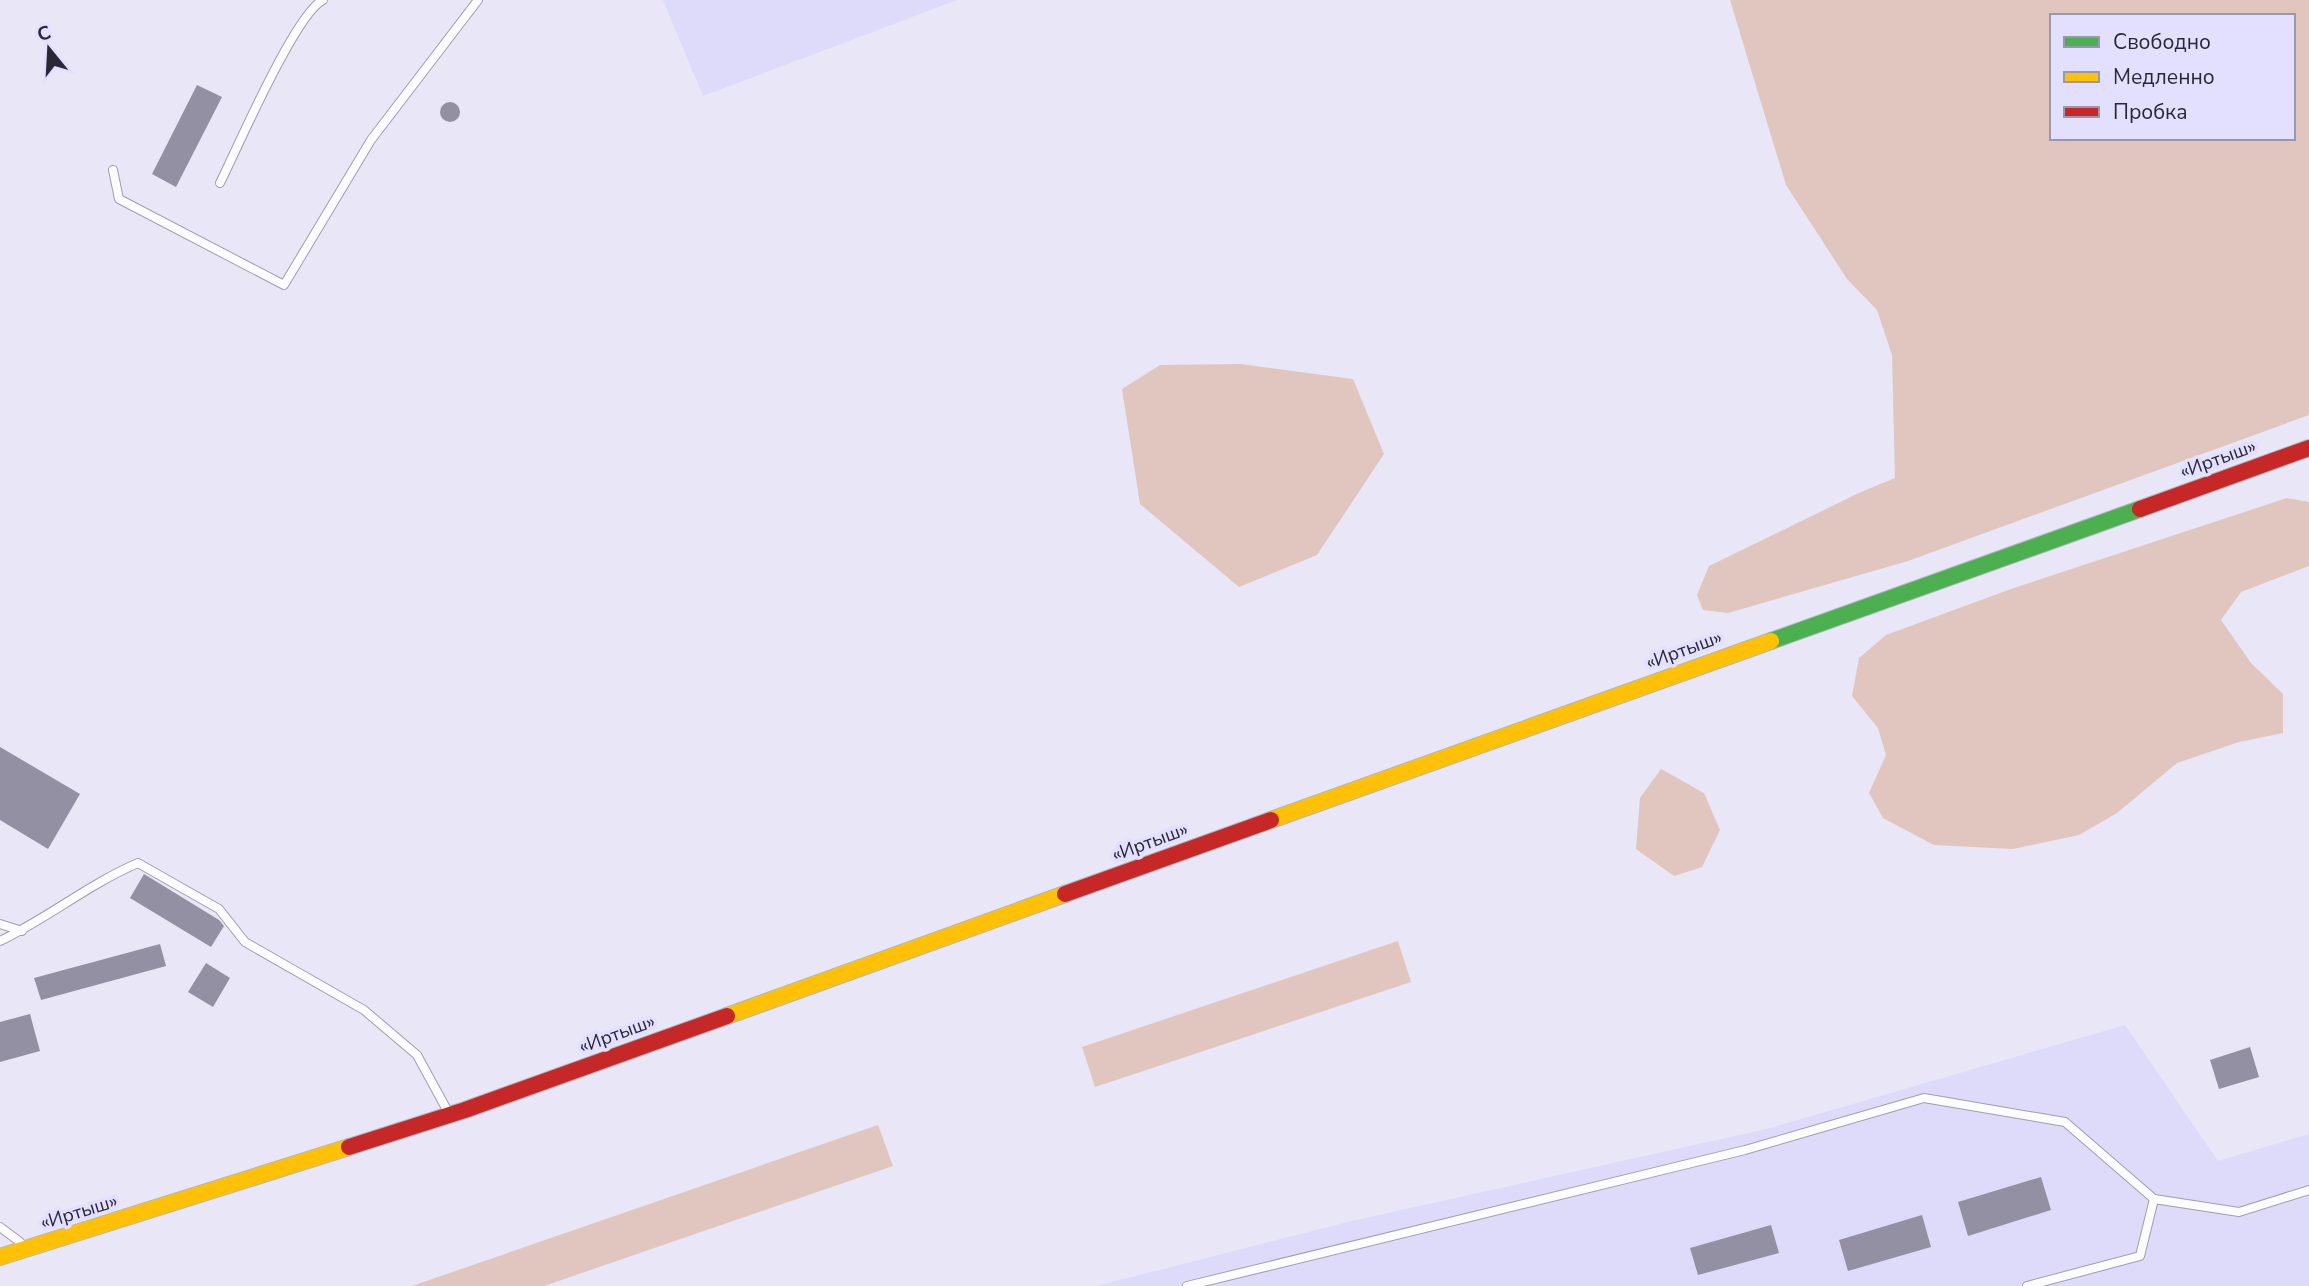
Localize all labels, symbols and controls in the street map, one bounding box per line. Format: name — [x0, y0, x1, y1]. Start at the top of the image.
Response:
north arrow — [14, 14, 84, 84]
legend — [2050, 14, 2295, 140]
text: С — [34, 19, 54, 48]
text: Свободно — [2113, 28, 2211, 56]
text: Медленно — [2113, 63, 2215, 91]
text: Пробка — [2113, 98, 2187, 126]
street label: «Иртыш» — [2176, 433, 2260, 485]
street label: «Иртыш» — [1642, 624, 1726, 676]
street label: «Иртыш» — [1108, 816, 1192, 868]
street label: «Иртыш» — [575, 1008, 659, 1060]
street label: «Иртыш» — [37, 1188, 121, 1236]

